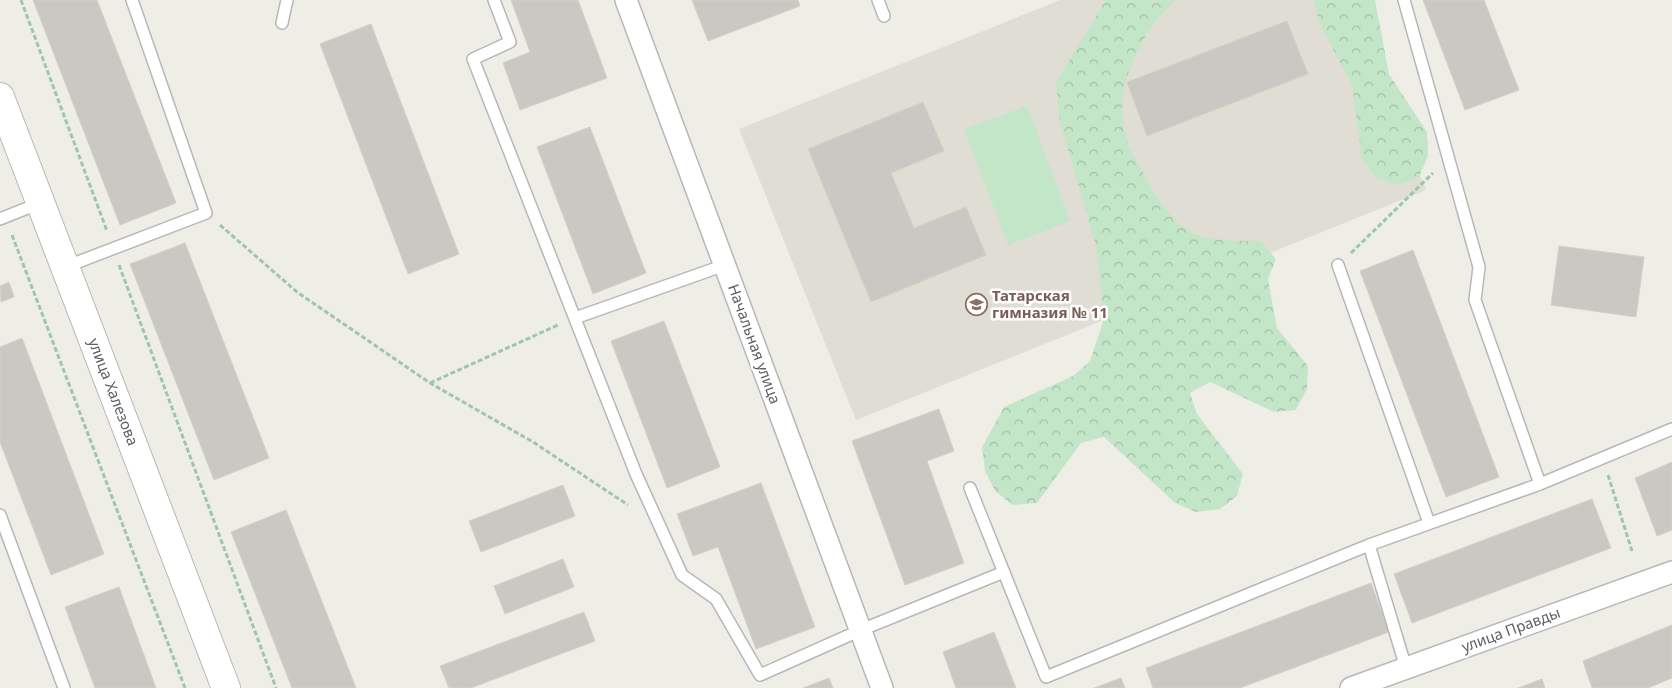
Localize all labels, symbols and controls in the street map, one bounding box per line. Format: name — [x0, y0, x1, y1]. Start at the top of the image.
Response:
street label: Начальная улица — [724, 281, 786, 406]
place label: Татарская гимназия № 11 — [992, 285, 1108, 322]
school or university icon: Татарская гимназия № 11 — [964, 293, 988, 317]
street label: улица Халезова — [84, 335, 144, 448]
street label: улица Правды — [1458, 602, 1563, 656]

